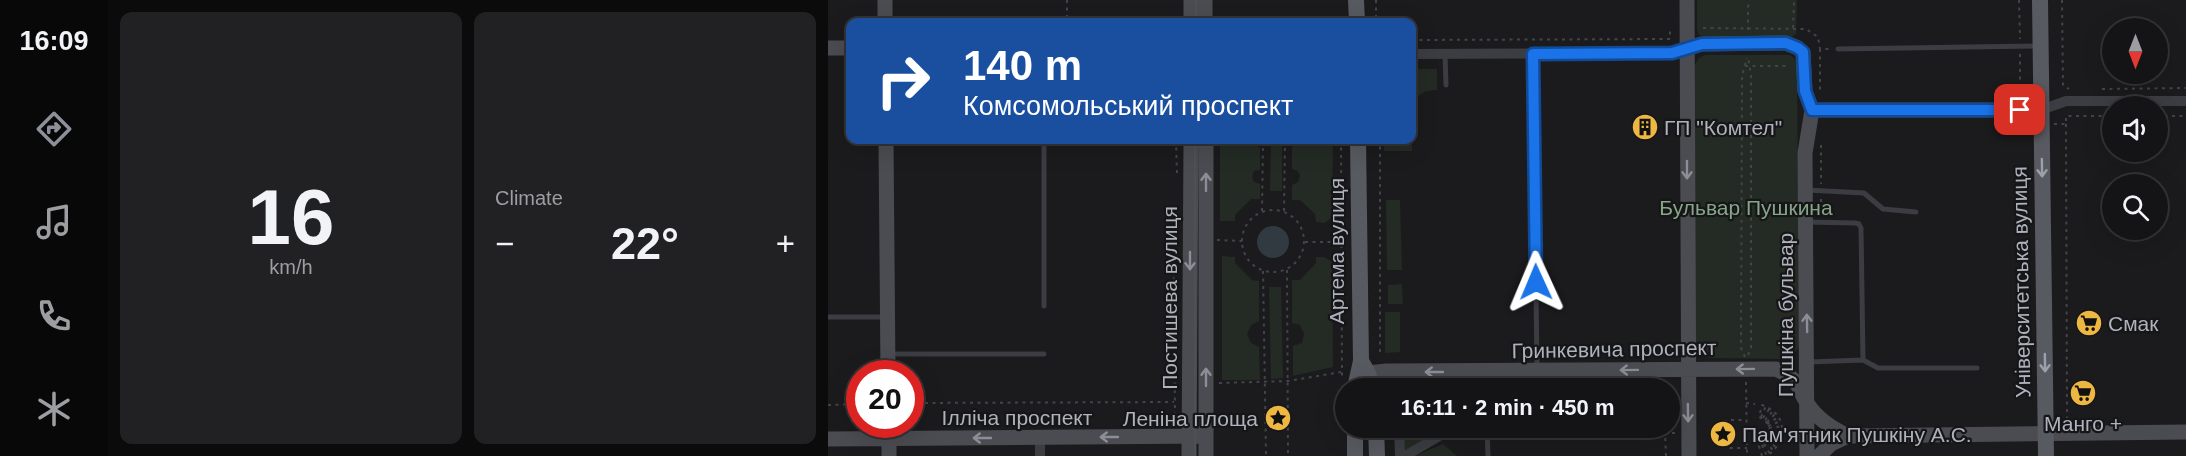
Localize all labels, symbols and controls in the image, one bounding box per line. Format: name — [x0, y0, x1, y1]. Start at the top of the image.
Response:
north arrow — [2102, 18, 2168, 84]
map controls — [2102, 18, 2168, 240]
text: 16:09 — [19, 26, 89, 56]
icon: right — [864, 42, 942, 120]
text: 140 m — [963, 42, 1082, 89]
pin — [1994, 84, 2045, 135]
text: Комсомольський проспект — [963, 91, 1293, 121]
icon: arrive — [2003, 93, 2036, 126]
button: sound — [2102, 96, 2168, 162]
icon: directions — [33, 108, 75, 150]
building icon: ГП "Комтел" — [1630, 112, 1660, 142]
place label: ГП "Комтел" — [1664, 116, 1782, 139]
one-way arrow — [2036, 158, 2048, 178]
one-way arrow — [1681, 159, 1693, 179]
street label: Університетська вулиця — [2007, 166, 2035, 398]
one-way arrow — [1200, 172, 1212, 192]
text: 16 — [248, 173, 334, 261]
button: search — [2102, 174, 2168, 240]
street label: Артема вулиця — [1325, 178, 1348, 324]
text: Climate — [495, 187, 563, 209]
park label: Бульвар Пушкина — [1659, 196, 1833, 219]
icon: music — [33, 201, 75, 243]
street label: Постишева вулиця — [1158, 206, 1181, 390]
text: 22° — [611, 218, 679, 269]
text: − — [495, 225, 514, 262]
text: + — [776, 225, 795, 262]
street label: Пушкіна бульвар — [1774, 233, 1797, 397]
one-way arrow — [1184, 250, 1196, 270]
position arrow — [1504, 250, 1568, 314]
text: km/h — [269, 256, 313, 278]
icon: phone — [33, 295, 75, 337]
supermarket icon: Смак — [2074, 308, 2104, 338]
place label: Смак — [2108, 312, 2159, 335]
one-way arrow — [1801, 314, 1813, 334]
street label: Гринкевича проспект — [1511, 336, 1717, 362]
one-way arrow — [2039, 353, 2050, 373]
speed limit sign: 20 — [846, 360, 924, 438]
one-way arrow — [1735, 363, 1755, 375]
one-way arrow — [1620, 365, 1640, 376]
one-way arrow — [1425, 366, 1445, 377]
one-way arrow — [1200, 367, 1212, 387]
supermarket icon: Манго + — [2068, 378, 2098, 408]
icon: climate — [33, 388, 75, 430]
text: 16:11 · 2 min · 450 m — [1401, 395, 1615, 420]
one-way arrow — [1682, 402, 1694, 422]
place icon: Леніна площа — [1263, 403, 1293, 433]
street label: Ілліча проспект — [942, 406, 1093, 429]
place label: Леніна площа — [1123, 407, 1258, 430]
place label: Манго + — [2044, 412, 2122, 435]
place icon: Пам'ятник Пушкіну А.С. — [1708, 419, 1738, 449]
place label: Пам'ятник Пушкіну А.С. — [1742, 423, 1972, 446]
one-way arrow — [1100, 431, 1120, 443]
one-way arrow — [972, 432, 992, 444]

